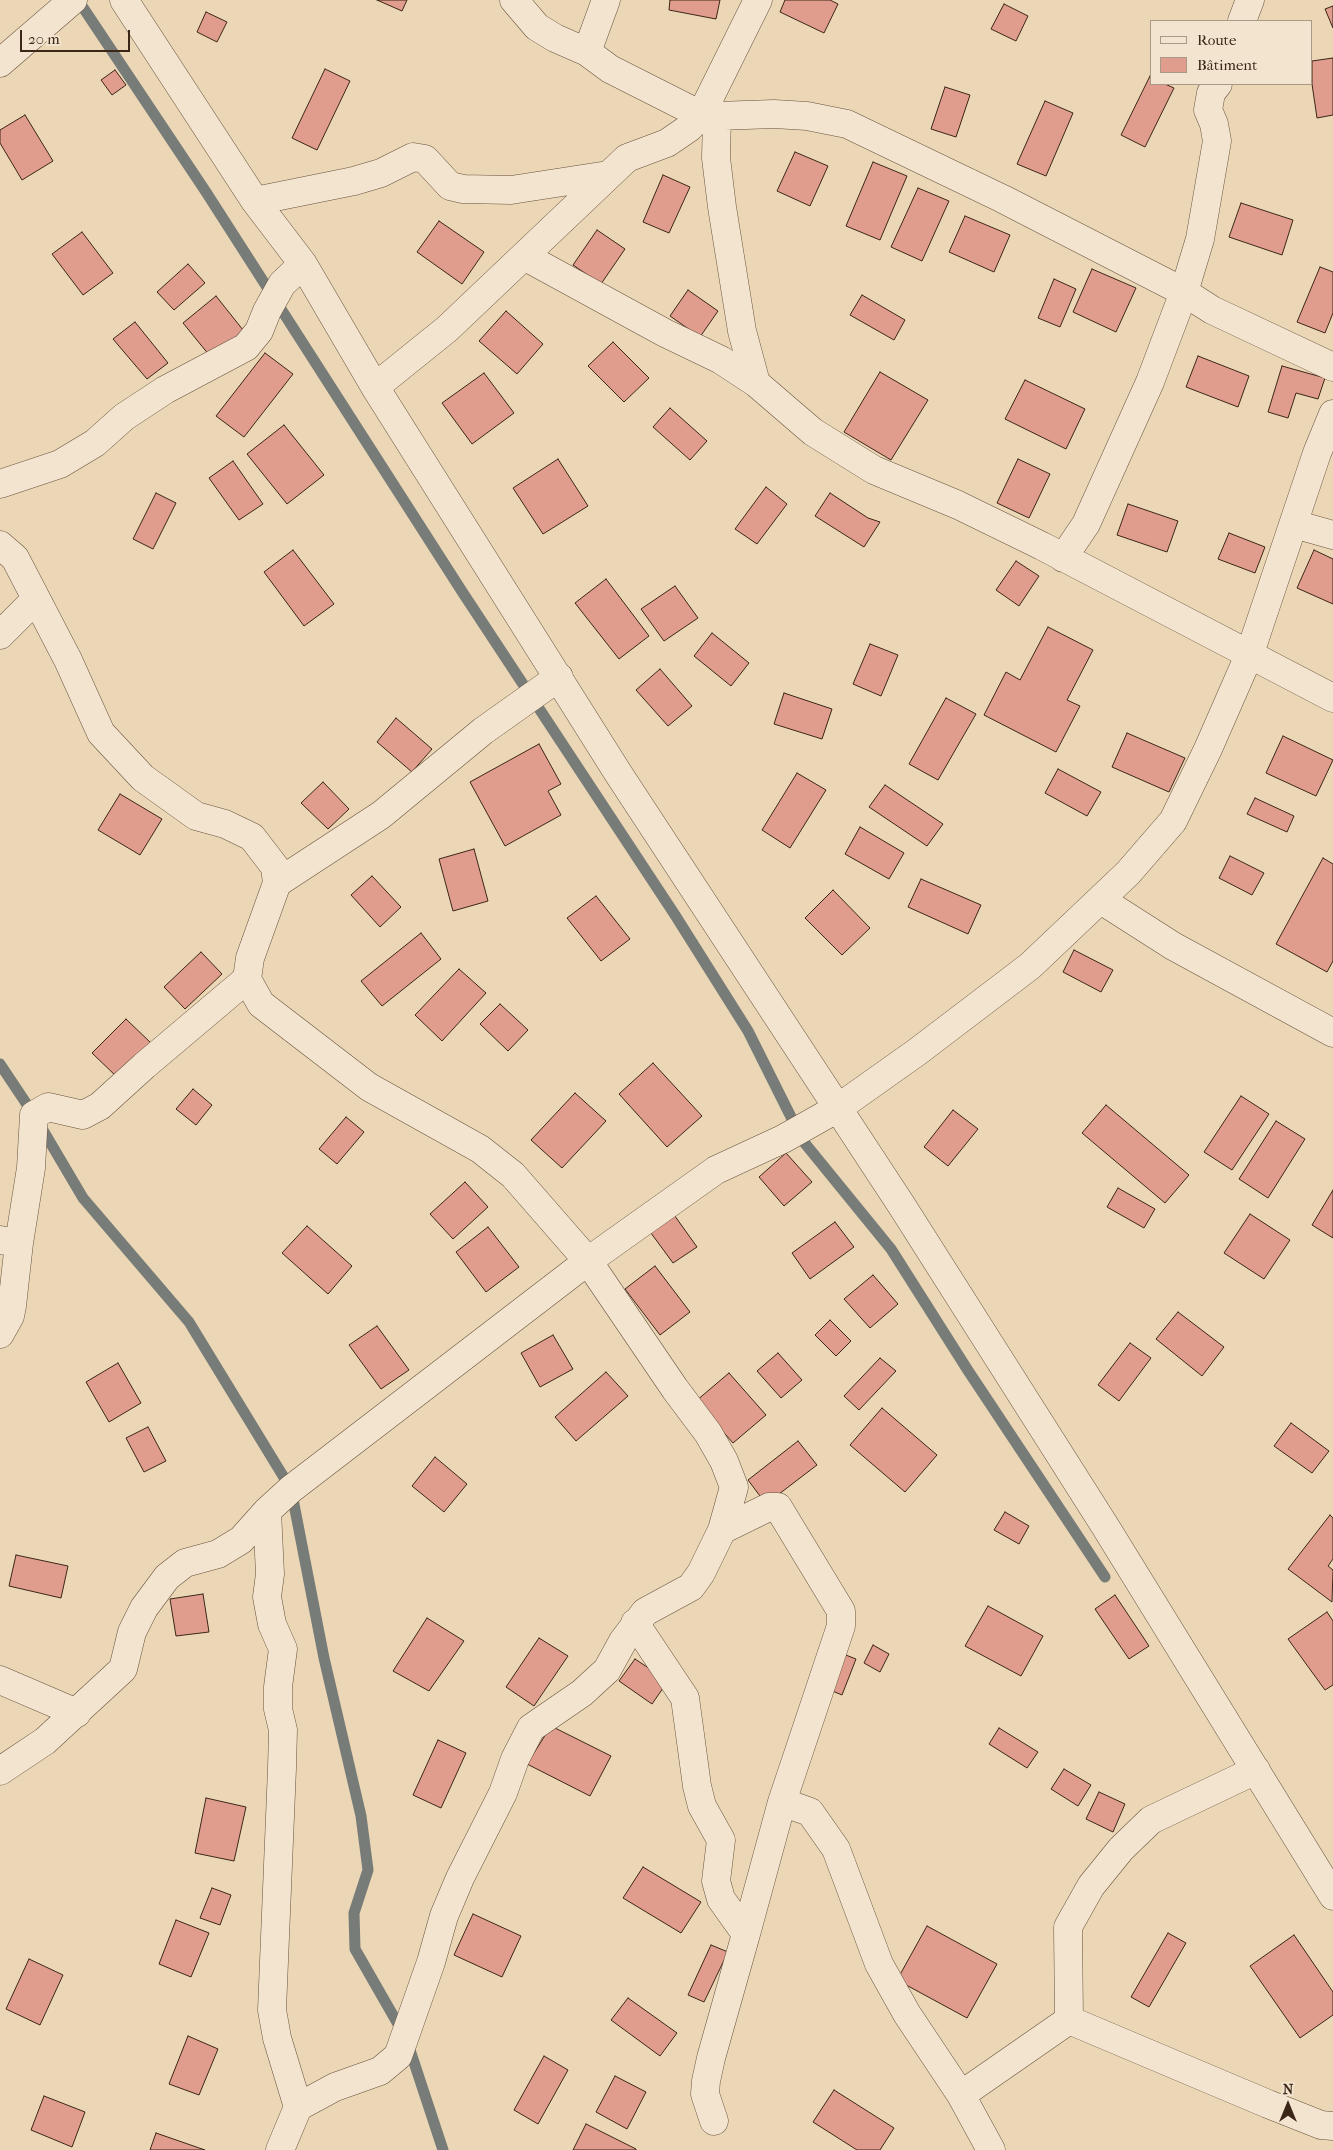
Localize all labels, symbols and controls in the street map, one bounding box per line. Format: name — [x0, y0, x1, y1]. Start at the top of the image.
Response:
scale bar — [22, 20, 132, 52]
legend — [1150, 20, 1313, 85]
text: 20 m — [28, 30, 60, 48]
text: Route — [1197, 31, 1236, 49]
text: Bâtiment — [1197, 56, 1257, 74]
north arrow — [1263, 2080, 1313, 2130]
text: N — [1283, 2081, 1293, 2098]

